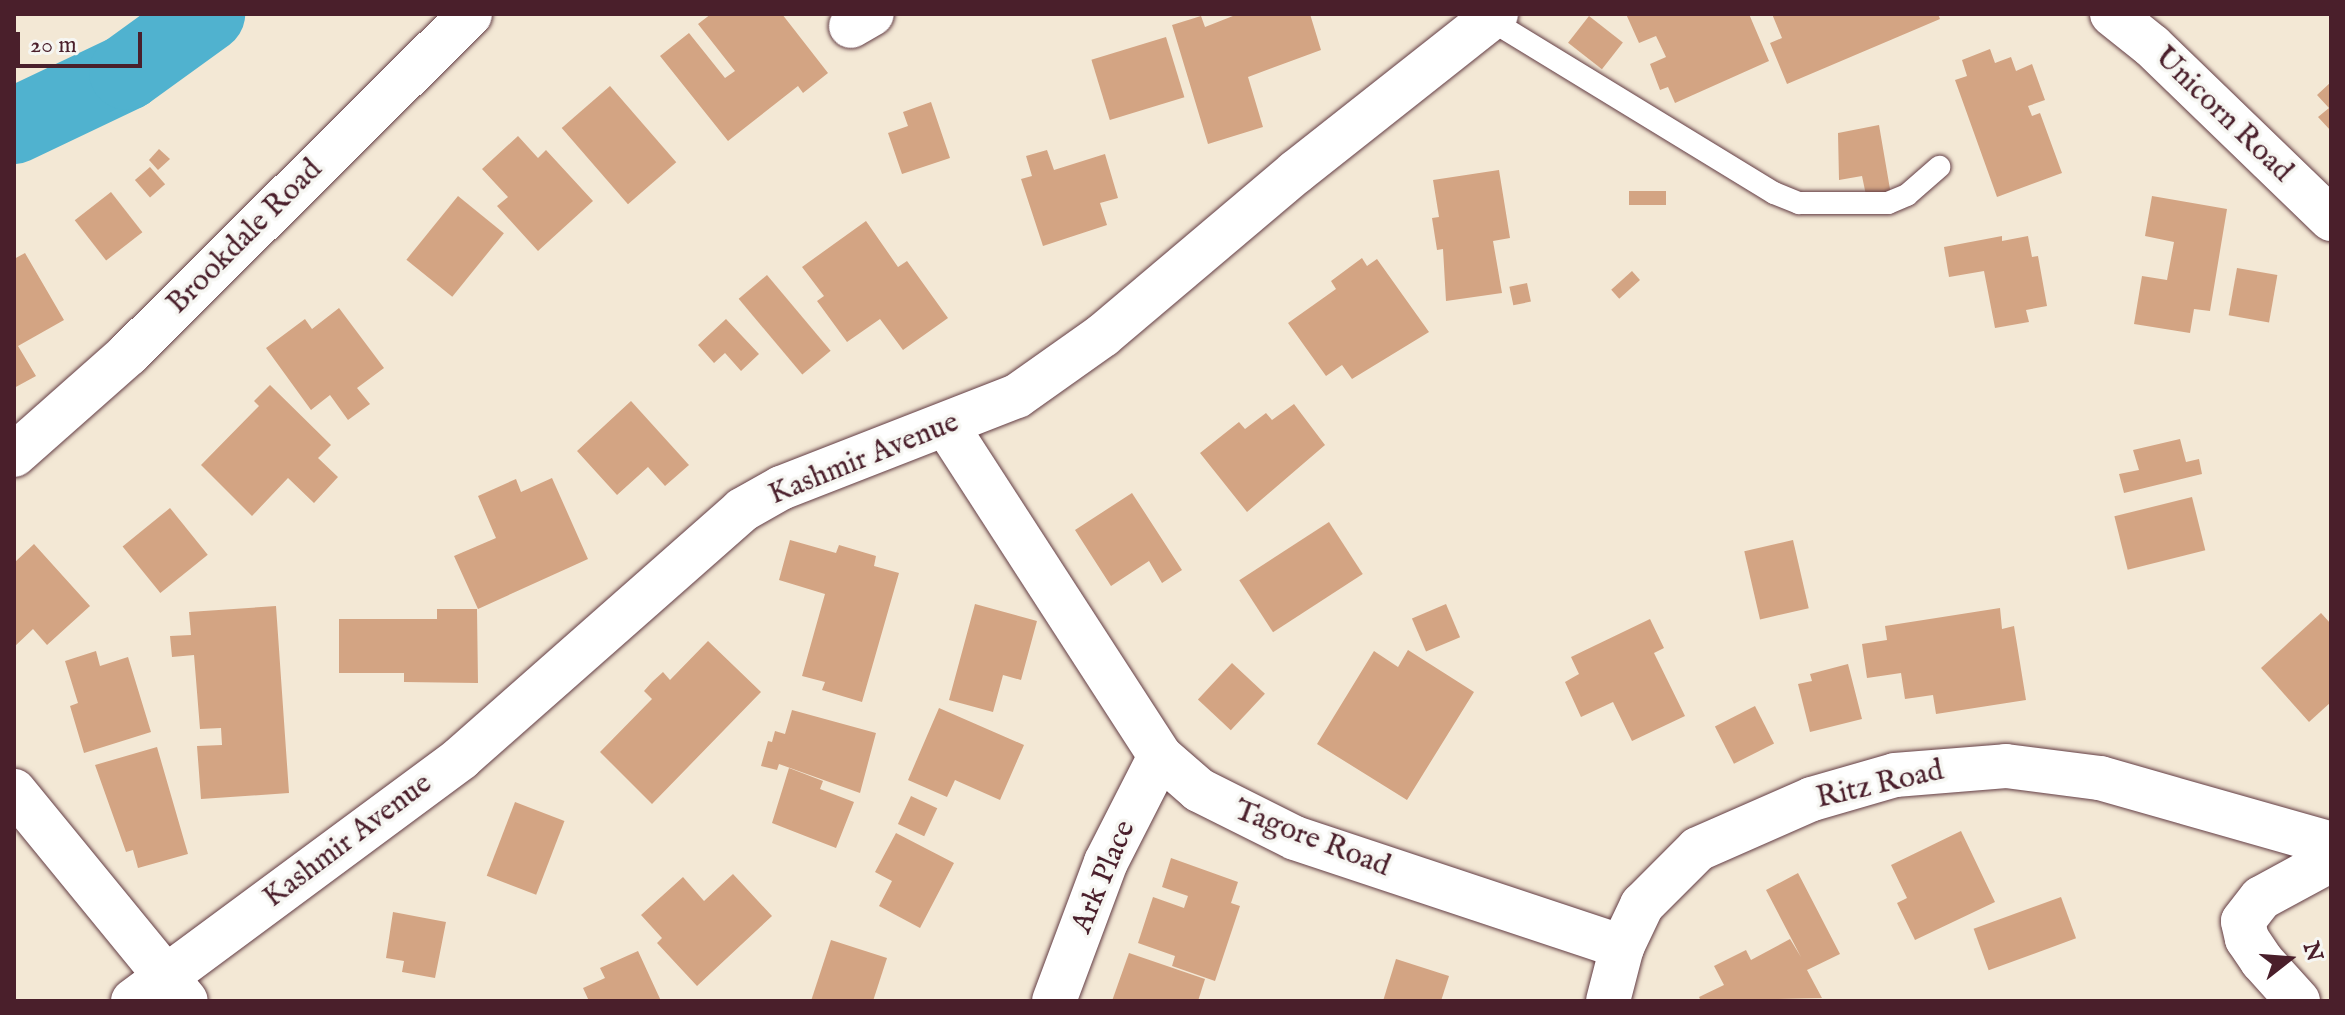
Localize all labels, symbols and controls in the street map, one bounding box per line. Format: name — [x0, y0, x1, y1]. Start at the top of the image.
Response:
scale bar — [20, 16, 146, 66]
text: 20 m — [30, 30, 77, 61]
street label: Unicorn Road — [2146, 40, 2300, 190]
street label: Brookdale Road — [160, 152, 330, 322]
street label: Kashmir Avenue — [764, 405, 964, 513]
street label: Ritz Road — [1813, 753, 1947, 817]
street label: Kashmir Avenue — [257, 766, 439, 916]
street label: Tagore Road — [1229, 793, 1395, 885]
street label: Ark Place — [1064, 815, 1144, 939]
north arrow — [2249, 919, 2329, 999]
text: N — [2296, 939, 2328, 965]

